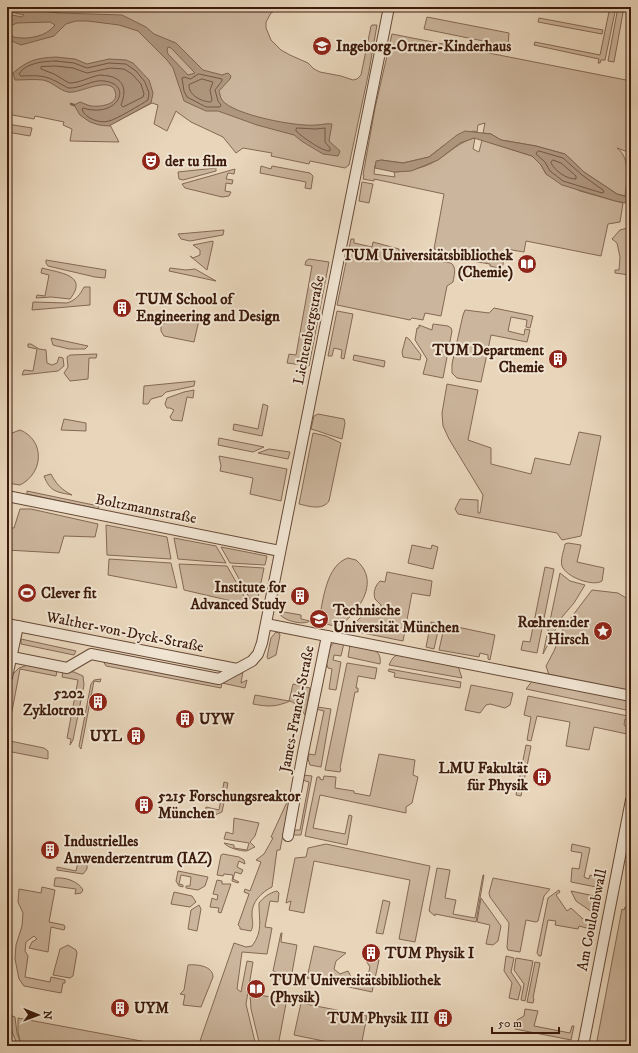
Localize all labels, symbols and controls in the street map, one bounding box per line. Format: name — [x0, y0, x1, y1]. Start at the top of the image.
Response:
school or university icon: Ingeborg-Ortner-Kinderhaus — [311, 35, 333, 57]
place label: Ingeborg-Ortner-Kinderhaus — [336, 37, 511, 56]
theatre icon: der tu film — [140, 150, 162, 172]
place label: der tu film — [165, 152, 228, 171]
place label: TUM Universitätsbibliothek (Chemie) — [341, 246, 514, 282]
library icon: TUM Universitätsbibliothek (Chemie) — [516, 253, 538, 275]
street label: Lichtenbergstraße — [289, 274, 329, 386]
place label: TUM School of Engineering and Design — [135, 290, 280, 326]
building icon: TUM School of Engineering and Design — [111, 297, 133, 319]
place label: TUM Department Chemie — [431, 341, 545, 377]
building icon: TUM Department Chemie — [547, 348, 569, 370]
street label: Boltzmannstraße — [94, 490, 198, 528]
place label: Institute for Advanced Study — [189, 578, 287, 614]
sports icon: Clever fit — [16, 582, 38, 604]
place label: Clever fit — [41, 584, 97, 603]
building icon: Institute for Advanced Study — [289, 585, 311, 607]
place label: Technische Universität München — [332, 601, 459, 637]
street label: Walther-von-Dyck-Straße — [44, 607, 205, 657]
school or university icon: Technische Universität München — [308, 608, 330, 630]
place label: Rœhren:der Hirsch — [518, 613, 589, 649]
place icon: Rœhren:der Hirsch — [592, 620, 614, 642]
street label: James-Franck-Straße — [275, 644, 319, 776]
place label: 5202 Zyklotron — [23, 684, 85, 720]
building icon: 5202 Zyklotron — [87, 691, 109, 713]
building icon: UYW — [174, 708, 196, 730]
place label: UYW — [199, 710, 235, 729]
building icon: UYL — [125, 725, 147, 747]
place label: UYL — [90, 727, 122, 746]
place label: LMU Fakultät für Physik — [439, 759, 529, 795]
building icon: LMU Fakultät für Physik — [531, 766, 553, 788]
place label: 5215 Forschungsreaktor München — [157, 787, 301, 823]
building icon: 5215 Forschungsreaktor München — [133, 794, 155, 816]
place label: Industrielles Anwenderzentrum (IAZ) — [63, 832, 212, 868]
building icon: Industrielles Anwenderzentrum (IAZ) — [39, 839, 61, 861]
street label: Am Coulombwall — [573, 867, 611, 973]
building icon: TUM Physik I — [360, 942, 382, 964]
place label: TUM Physik I — [384, 944, 474, 963]
place label: TUM Universitätsbibliothek (Physik) — [269, 971, 441, 1007]
library icon: TUM Universitätsbibliothek (Physik) — [245, 978, 267, 1000]
north arrow — [18, 995, 58, 1035]
building icon: UYM — [109, 997, 131, 1019]
place label: UYM — [134, 999, 169, 1018]
building icon: TUM Physik III — [432, 1007, 454, 1029]
place label: TUM Physik III — [326, 1009, 429, 1028]
scale bar — [492, 1009, 559, 1035]
text: N — [40, 1011, 54, 1020]
text: 50 m — [498, 1016, 522, 1031]

